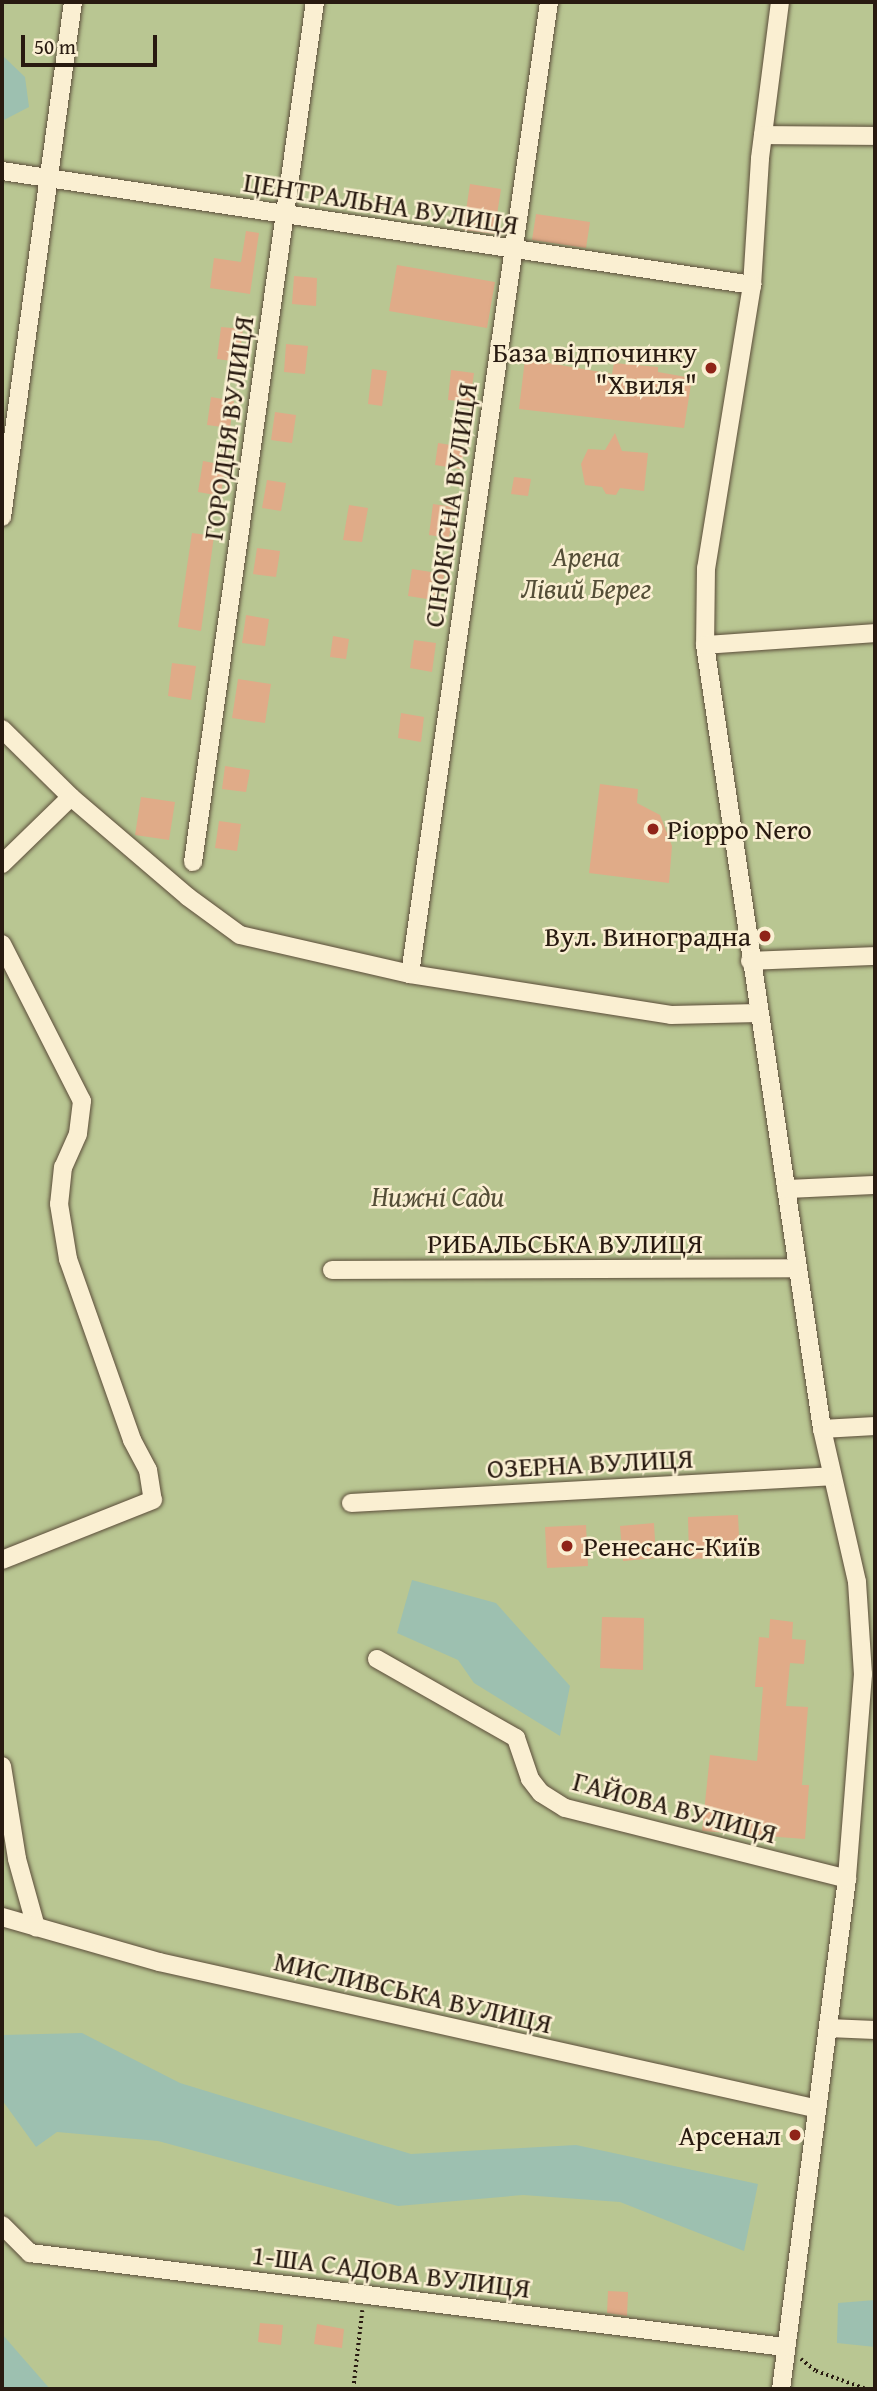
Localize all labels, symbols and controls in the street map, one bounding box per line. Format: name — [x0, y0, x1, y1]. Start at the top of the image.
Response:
scale bar — [24, 21, 161, 65]
text: 50 m — [34, 31, 76, 62]
street label: ЦЕНТРАЛЬНА ВУЛИЦЯ — [241, 165, 521, 241]
street label: ГОРОДНЯ ВУЛИЦЯ — [196, 314, 260, 542]
place label: База відпочинку "Хвиля" — [493, 335, 697, 401]
marker: База відпочинку "Хвиля" — [703, 360, 719, 376]
street label: СІНОКІСНА ВУЛИЦЯ — [416, 381, 484, 629]
park label: Арена Лівий Берег — [521, 539, 651, 605]
place label: Pioppo Nero — [667, 812, 812, 846]
marker: Pioppo Nero — [645, 821, 661, 837]
place label: Вул. Виноградна — [544, 919, 751, 953]
marker: Вул. Виноградна — [757, 928, 773, 944]
park label: Нижні Сади — [371, 1179, 505, 1213]
street label: РИБАЛЬСЬКА ВУЛИЦЯ — [427, 1226, 703, 1260]
street label: ОЗЕРНА ВУЛИЦЯ — [486, 1441, 694, 1485]
place label: Ренесанс-Київ — [583, 1529, 761, 1563]
marker: Ренесанс-Київ — [557, 1536, 577, 1556]
street label: ГАЙОВА ВУЛИЦЯ — [569, 1764, 781, 1850]
street label: МИСЛИВСЬКА ВУЛИЦЯ — [271, 1944, 555, 2040]
place label: Арсенал — [678, 2118, 781, 2152]
marker: Арсенал — [787, 2127, 803, 2143]
street label: 1-ША САДОВА ВУЛИЦЯ — [250, 2237, 532, 2305]

